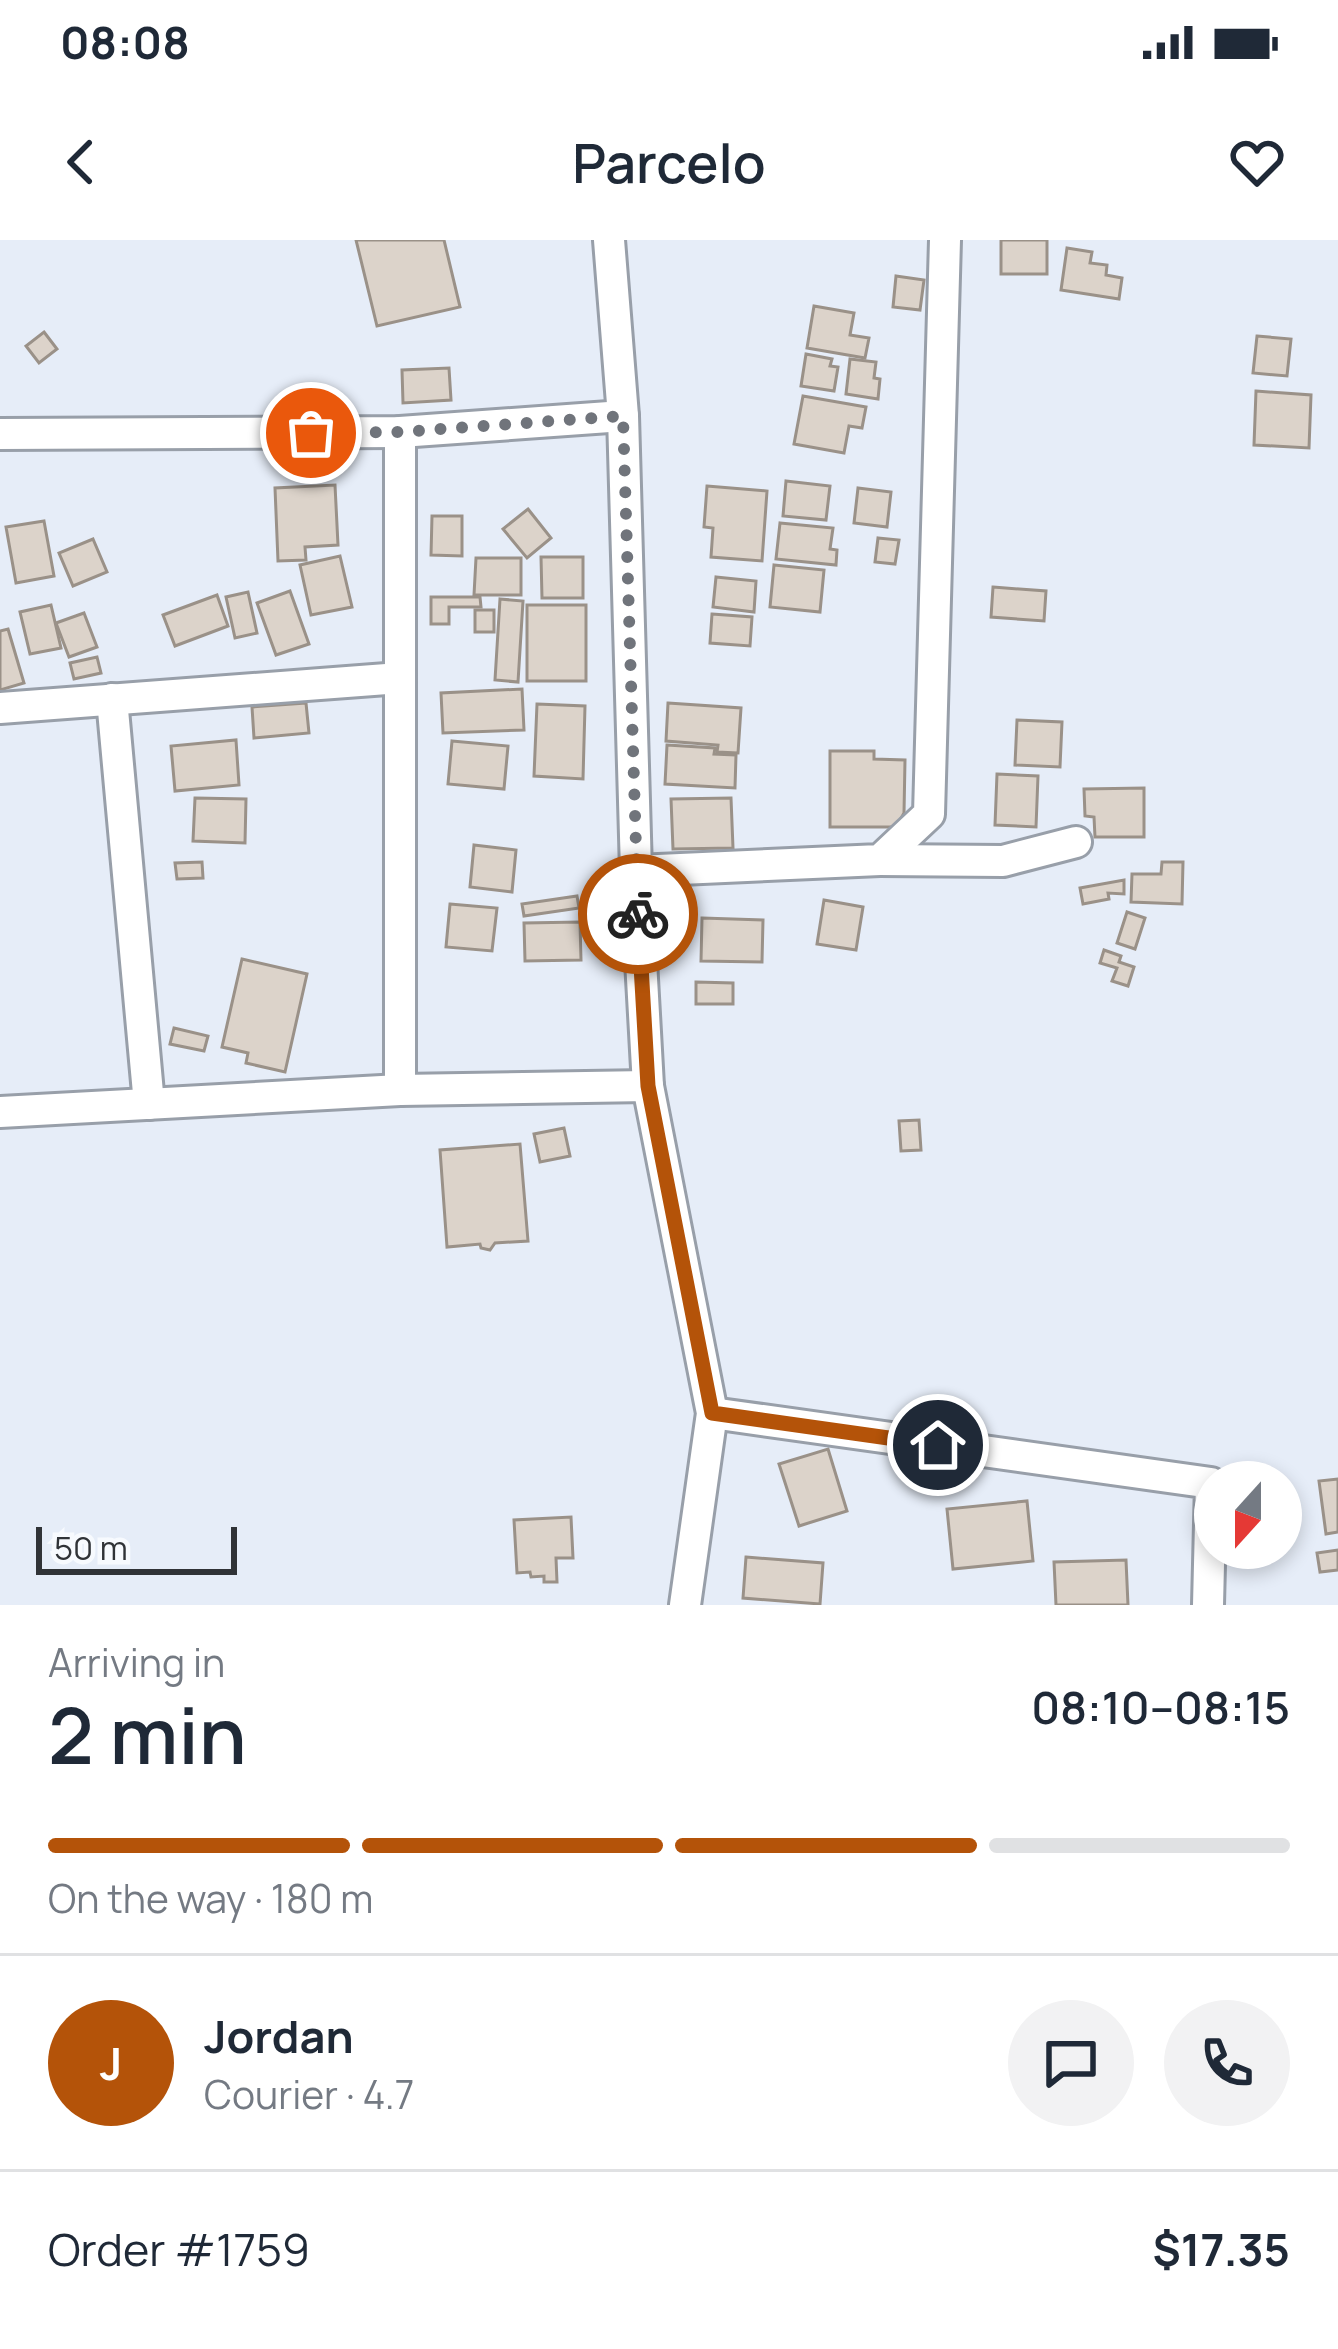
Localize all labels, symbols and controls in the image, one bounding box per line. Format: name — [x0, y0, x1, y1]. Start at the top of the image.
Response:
text: 08:08 — [60, 11, 190, 73]
text: Parcelo — [572, 125, 766, 199]
icon: back — [48, 129, 114, 195]
icon: heart — [1224, 129, 1290, 195]
pin — [260, 382, 362, 484]
icon: bag — [278, 400, 344, 466]
courier — [578, 854, 698, 974]
icon: bike — [605, 881, 671, 947]
pin — [887, 1394, 989, 1496]
icon: home — [905, 1412, 971, 1478]
north arrow — [1194, 1461, 1302, 1569]
map controls — [1194, 1461, 1302, 1569]
scale bar — [36, 1521, 237, 1574]
text: 50 m — [54, 1525, 128, 1570]
text: Arriving in — [48, 1635, 225, 1689]
text: 08:10–08:15 — [1031, 1676, 1290, 1738]
text: 2 min — [48, 1681, 247, 1787]
text: On the way · 180 m — [48, 1871, 373, 1925]
button: chat — [1008, 2000, 1134, 2126]
button: phone — [1164, 2000, 1290, 2126]
text: Jordan — [204, 2005, 354, 2067]
text: J — [100, 2032, 122, 2094]
text: Courier · 4.7 — [204, 2067, 414, 2121]
text: Order #1759 — [48, 2218, 310, 2280]
text: $17.35 — [1153, 2218, 1290, 2280]

